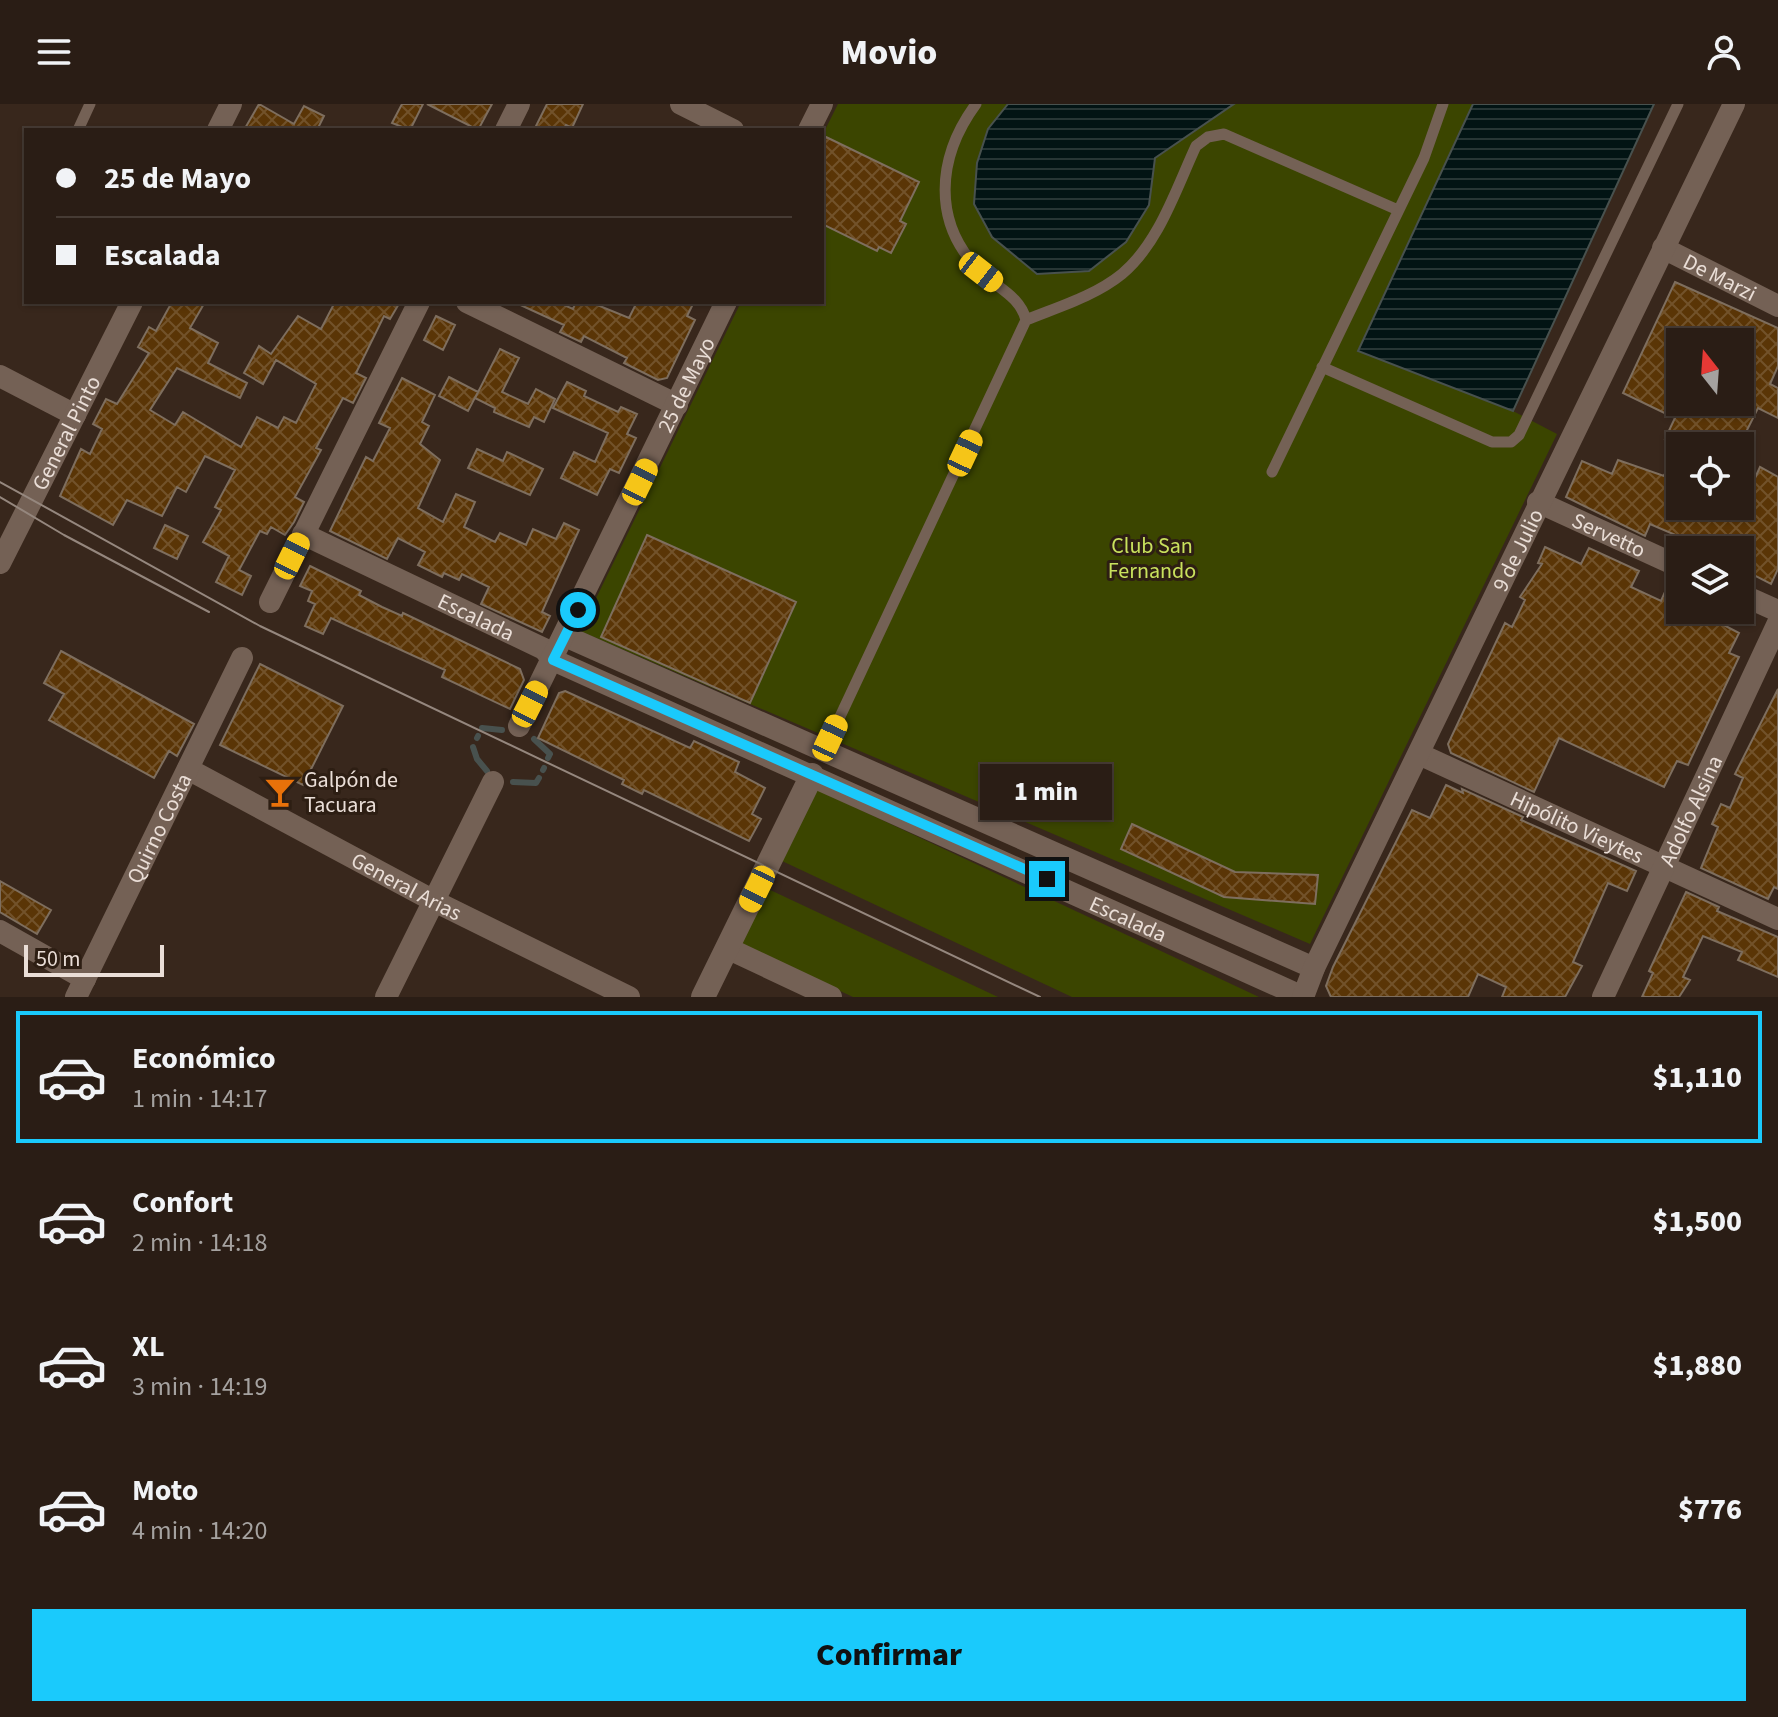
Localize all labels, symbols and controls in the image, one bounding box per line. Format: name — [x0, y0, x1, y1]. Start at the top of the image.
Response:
text: Movio — [841, 27, 937, 78]
icon: menu — [32, 30, 76, 74]
icon: person — [1702, 30, 1746, 74]
text: 25 de Mayo — [104, 157, 251, 200]
text: Escalada — [104, 234, 221, 277]
street label: De Marzi — [1678, 246, 1762, 310]
car — [955, 248, 1007, 296]
north arrow — [1666, 328, 1754, 416]
map controls — [1666, 328, 1754, 624]
street label: 25 de Mayo — [650, 332, 724, 438]
street label: General Pinto — [24, 370, 109, 496]
car — [944, 426, 986, 480]
button: locate — [1666, 432, 1754, 520]
car — [619, 455, 661, 509]
street label: 9 de Julio — [1484, 504, 1552, 597]
street label: Servetto — [1566, 505, 1651, 566]
car — [271, 529, 313, 583]
park label: Club San Fernando — [1108, 530, 1196, 587]
button: layers — [1666, 536, 1754, 624]
street label: Escalada — [432, 586, 520, 650]
route start — [560, 592, 596, 628]
car — [508, 677, 552, 731]
car — [809, 711, 851, 765]
street label: Adolfo Alsina — [1651, 750, 1731, 872]
callout: 1 min — [981, 763, 1113, 819]
place label: Galpón de Tacuara — [304, 764, 398, 821]
street label: Quirno Costa — [119, 768, 200, 889]
text: 1 min — [1014, 773, 1078, 810]
bar icon: Galpón de Tacuara — [263, 775, 297, 809]
street label: Hipólito Vieytes — [1505, 783, 1649, 872]
street label: General Arias — [345, 844, 467, 929]
route end — [1029, 861, 1065, 897]
car — [736, 862, 778, 916]
street label: Escalada — [1084, 888, 1172, 951]
scale bar — [24, 941, 164, 977]
text: 50 m — [36, 943, 81, 975]
text: Económico — [132, 1037, 276, 1080]
icon: car — [36, 1041, 108, 1113]
text: $1,110 — [1653, 1056, 1742, 1099]
text: 1 min · 14:17 — [132, 1080, 267, 1117]
text: Confort — [132, 1181, 233, 1224]
icon: car — [36, 1185, 108, 1257]
text: $1,500 — [1653, 1200, 1742, 1243]
text: 2 min · 14:18 — [132, 1224, 267, 1261]
text: XL — [132, 1325, 165, 1368]
icon: car — [36, 1329, 108, 1401]
text: $1,880 — [1653, 1344, 1742, 1387]
text: 3 min · 14:19 — [132, 1368, 267, 1405]
text: Moto — [132, 1469, 198, 1512]
icon: car — [36, 1473, 108, 1545]
text: $776 — [1678, 1488, 1742, 1531]
text: 4 min · 14:20 — [132, 1512, 267, 1549]
button: Confirmar — [32, 1609, 1746, 1701]

